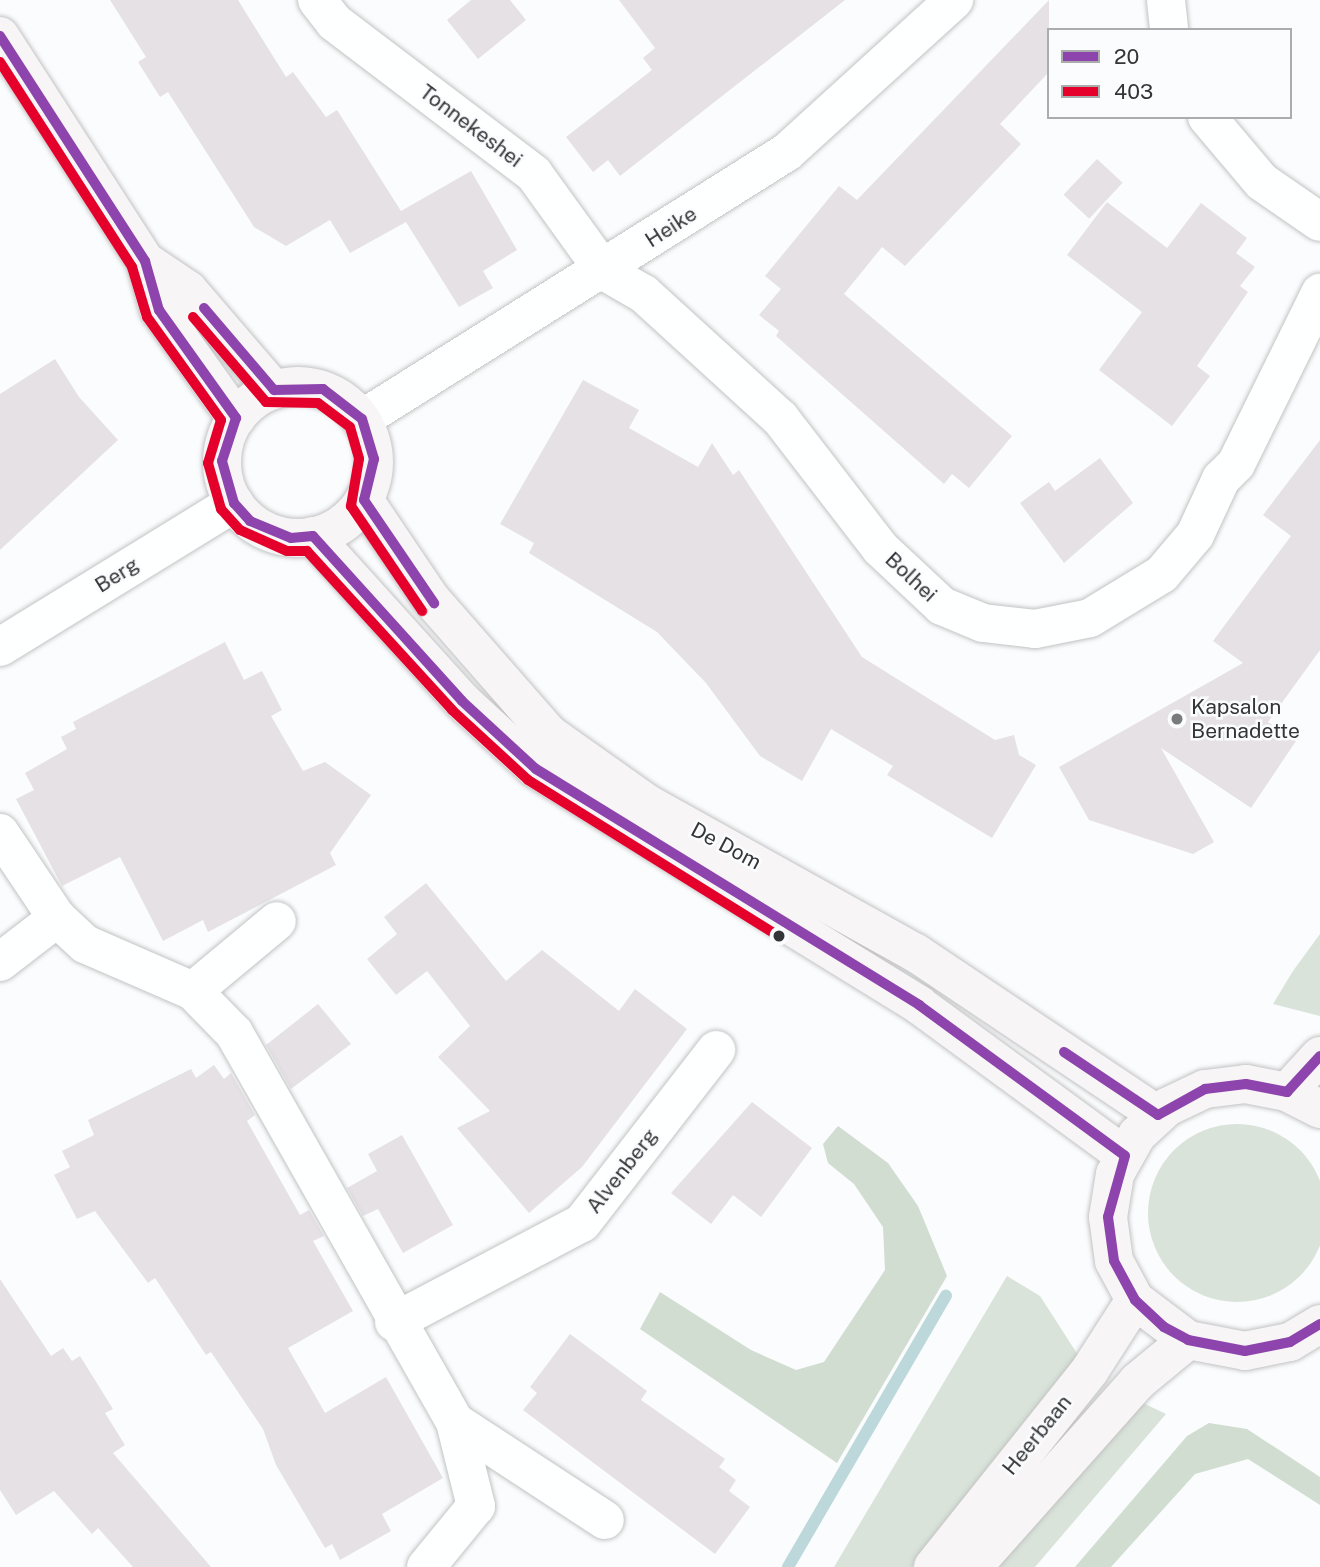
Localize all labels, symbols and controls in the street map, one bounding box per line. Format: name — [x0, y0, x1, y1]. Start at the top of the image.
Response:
legend — [1047, 28, 1292, 119]
text: 20 — [1114, 44, 1139, 69]
street label: Tonnekeshei — [415, 79, 527, 173]
text: 403 — [1114, 79, 1153, 104]
street label: Heike — [640, 201, 702, 253]
street label: Bolhei — [880, 547, 942, 607]
street label: Berg — [90, 552, 144, 598]
place label: Kapsalon Bernadette — [1191, 694, 1300, 744]
marker: Kapsalon Bernadette — [1169, 711, 1185, 727]
street label: De Dom — [686, 817, 766, 875]
unlabelled marker — [772, 929, 786, 943]
street label: Alvenberg — [581, 1124, 663, 1218]
street label: Heerbaan — [997, 1390, 1077, 1480]

